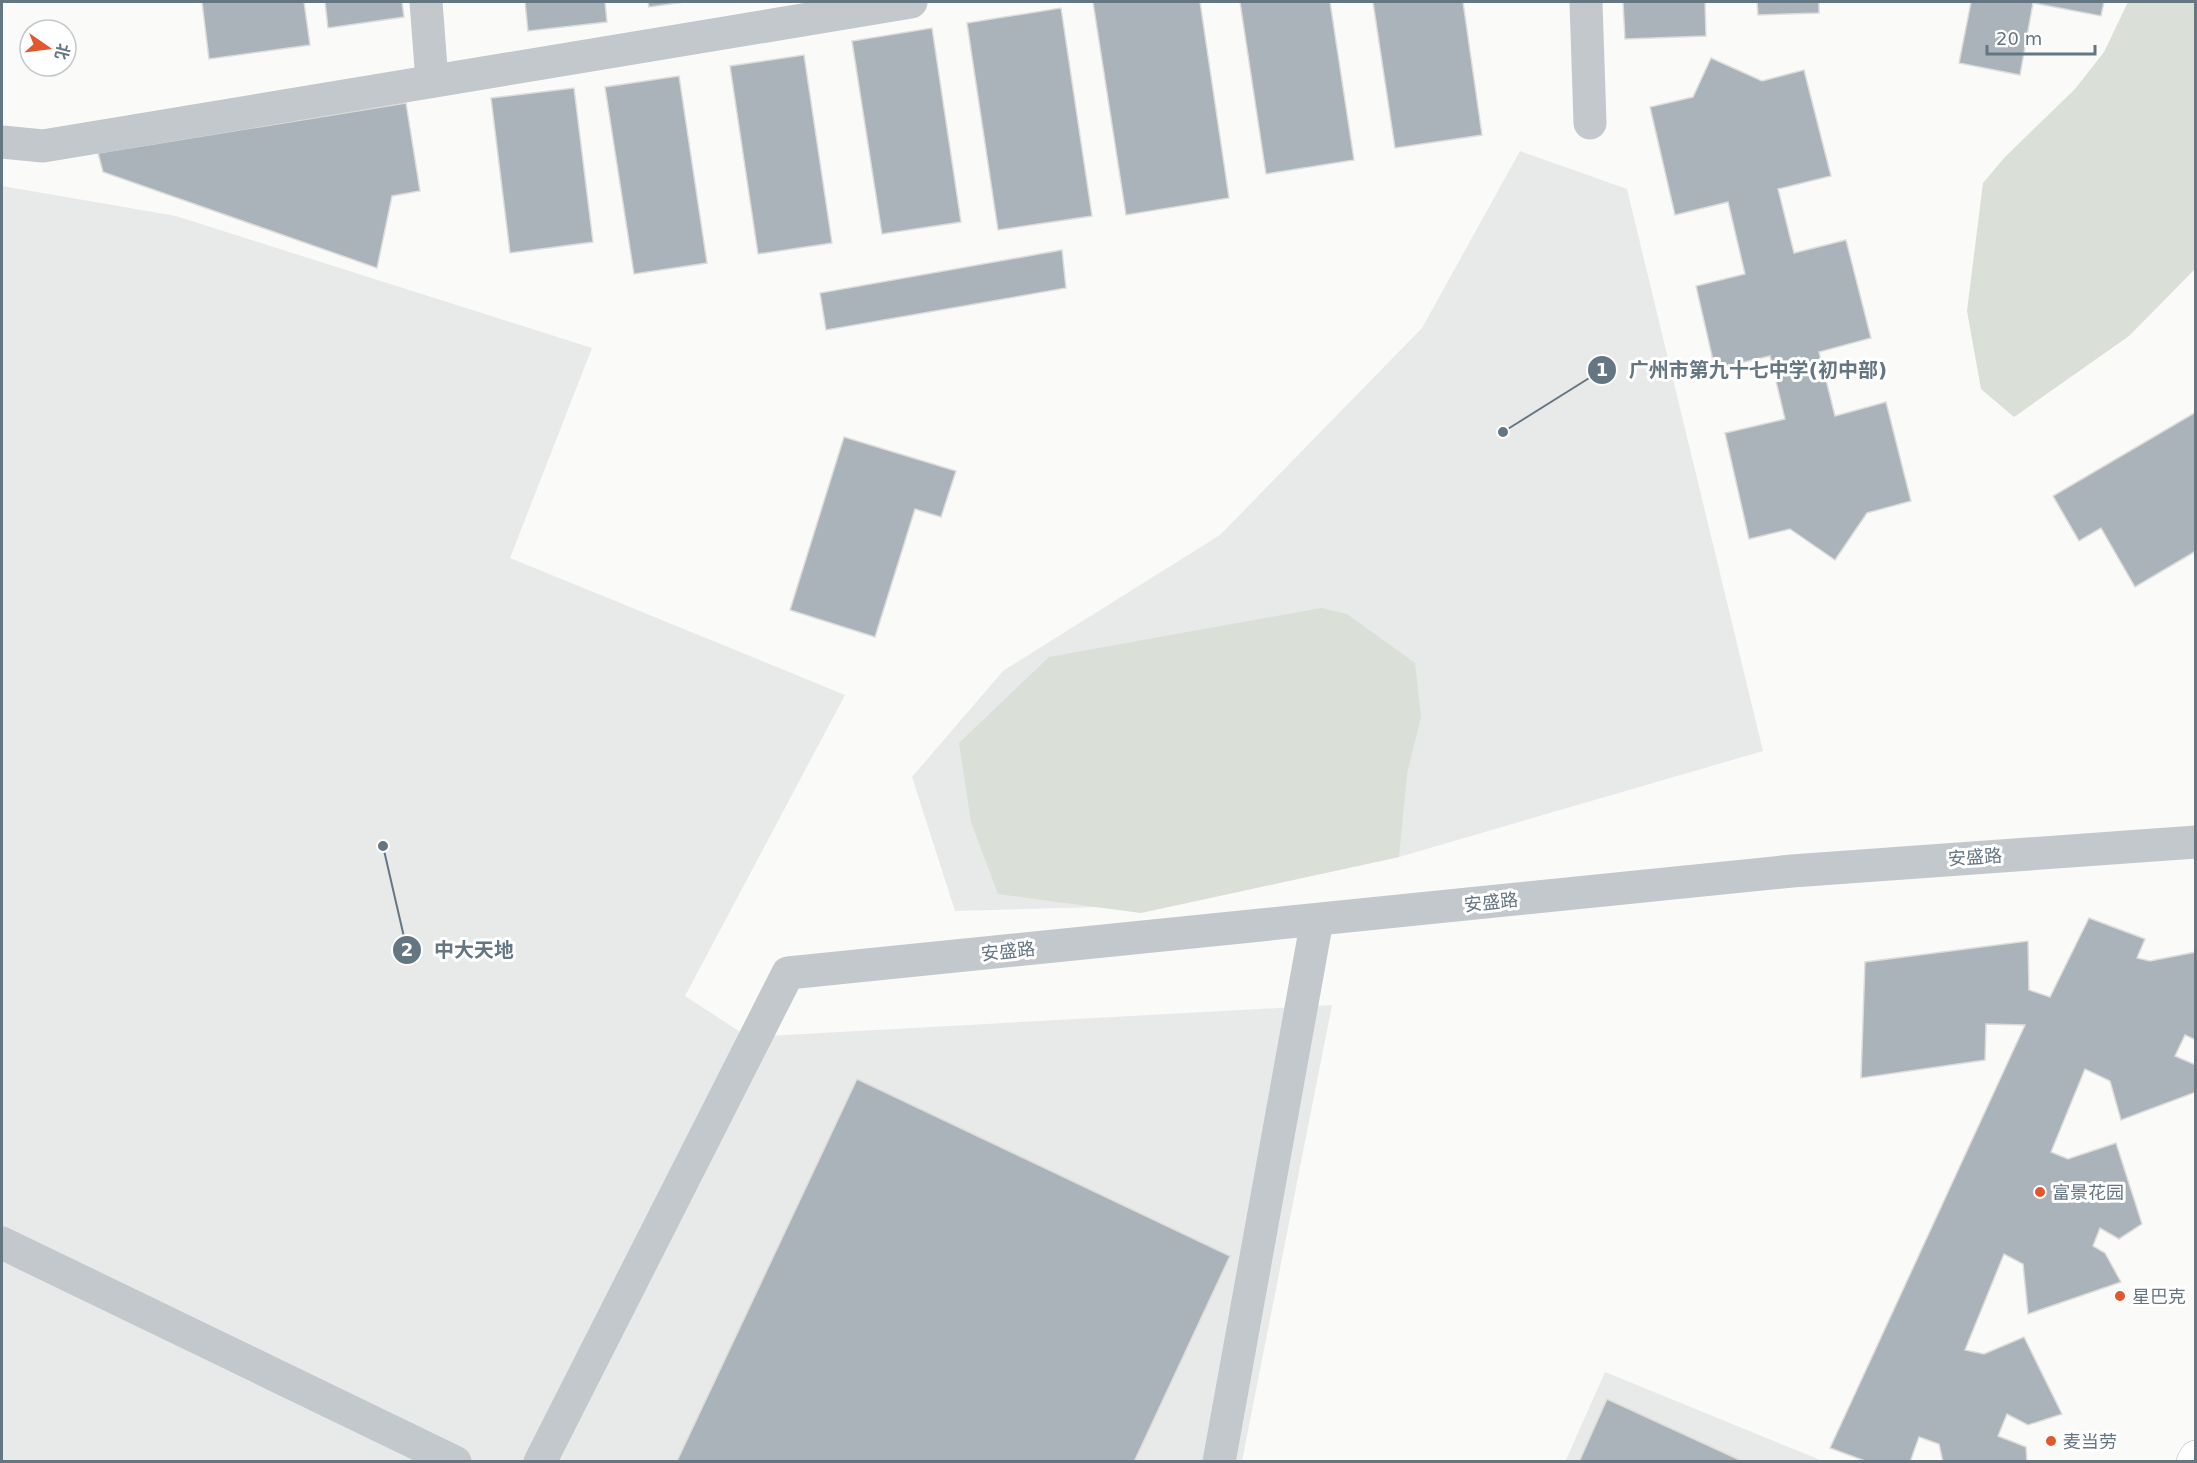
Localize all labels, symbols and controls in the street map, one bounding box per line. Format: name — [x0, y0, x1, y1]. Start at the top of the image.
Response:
north arrow — [18, 18, 78, 78]
scale bar — [1987, 18, 2095, 56]
text: 20 m — [1996, 28, 2042, 49]
text: 北 — [51, 41, 73, 62]
callout: 广州市第九十七中学(初中部) — [1587, 351, 1899, 389]
text: 广州市第九十七中学(初中部) — [1629, 358, 1887, 382]
text: 1 — [1596, 359, 1608, 380]
street label: 安盛路 — [1947, 845, 2003, 869]
street label: 安盛路 — [1463, 889, 1519, 915]
callout: 中大天地 — [392, 931, 526, 969]
text: 中大天地 — [434, 938, 514, 962]
street label: 安盛路 — [980, 938, 1036, 964]
text: 2 — [401, 939, 413, 960]
place label: 富景花园 — [2052, 1182, 2124, 1203]
marker: 富景花园 — [2033, 1185, 2047, 1199]
place label: 星巴克 — [2132, 1286, 2186, 1307]
marker: 星巴克 — [2113, 1289, 2127, 1303]
place label: 麦当劳 — [2063, 1431, 2117, 1452]
marker: 麦当劳 — [2044, 1434, 2058, 1448]

